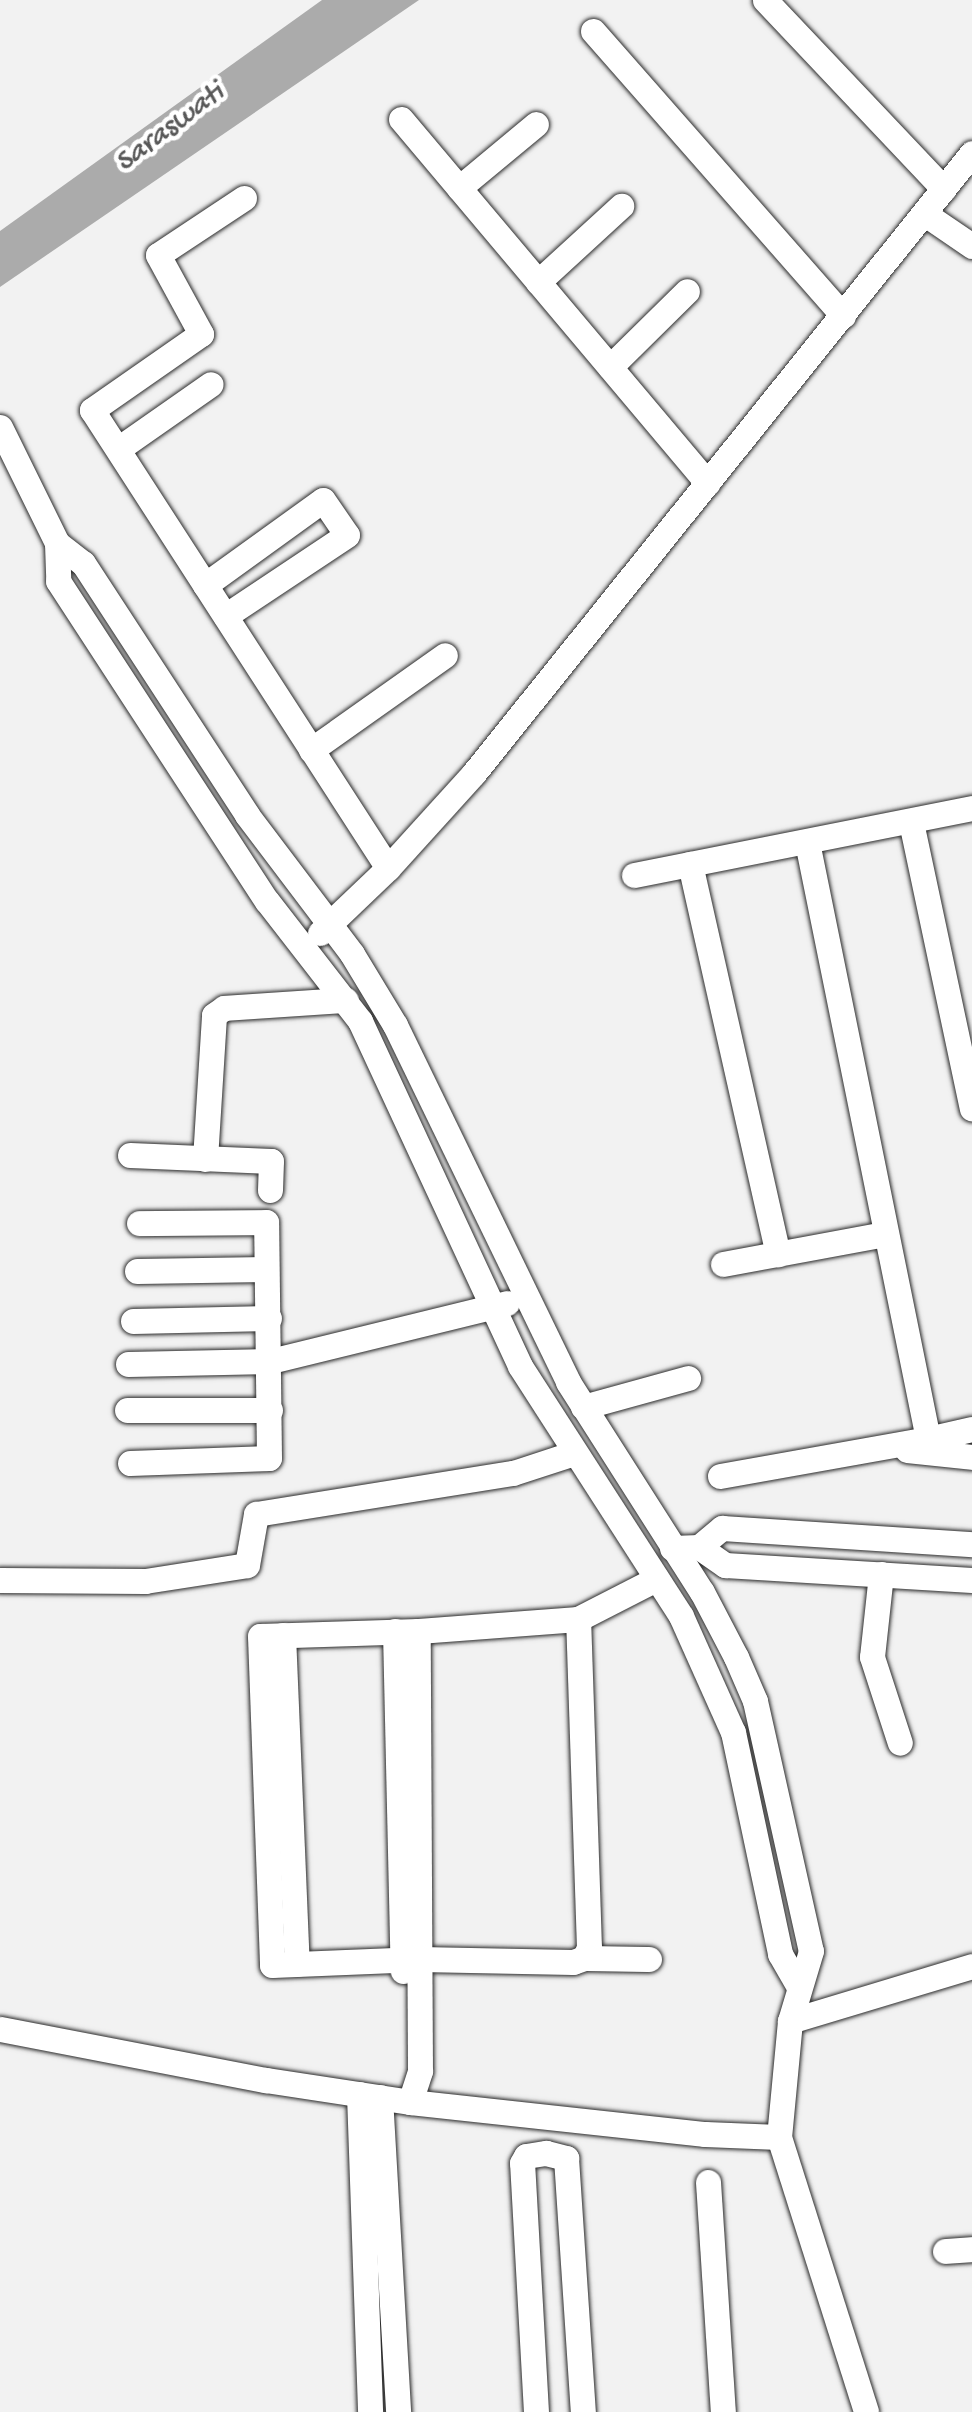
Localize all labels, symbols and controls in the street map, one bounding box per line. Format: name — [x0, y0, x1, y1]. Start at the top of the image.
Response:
water label: Saraswati — [109, 76, 233, 182]

